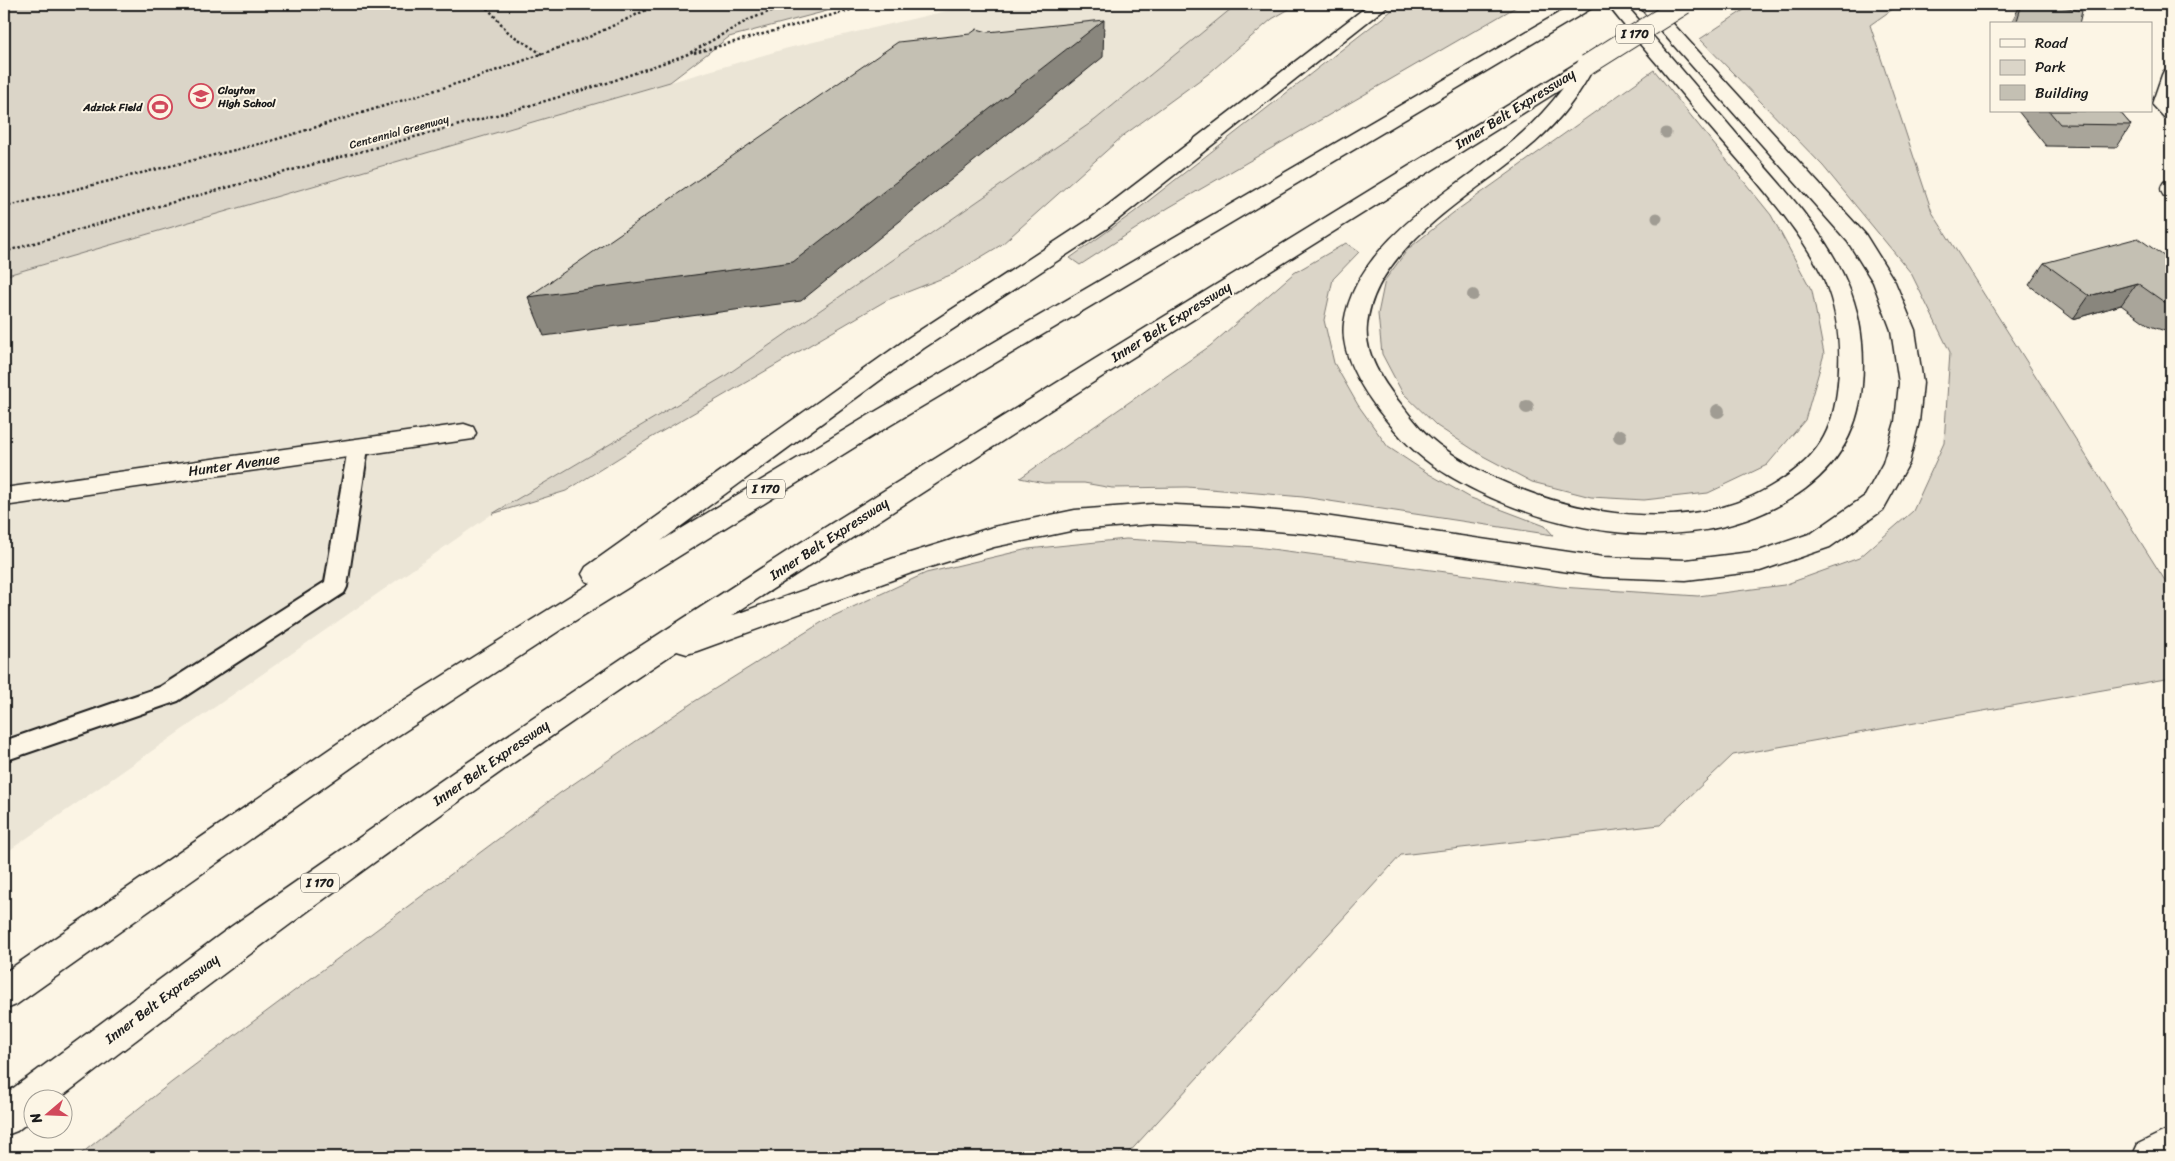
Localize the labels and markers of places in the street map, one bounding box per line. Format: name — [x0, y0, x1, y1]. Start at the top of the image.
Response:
place label: Clayton High School — [217, 81, 276, 113]
school or university icon: Clayton High School — [188, 83, 214, 109]
sports icon: Adzick Field — [147, 94, 173, 120]
place label: Adzick Field — [82, 98, 143, 117]

